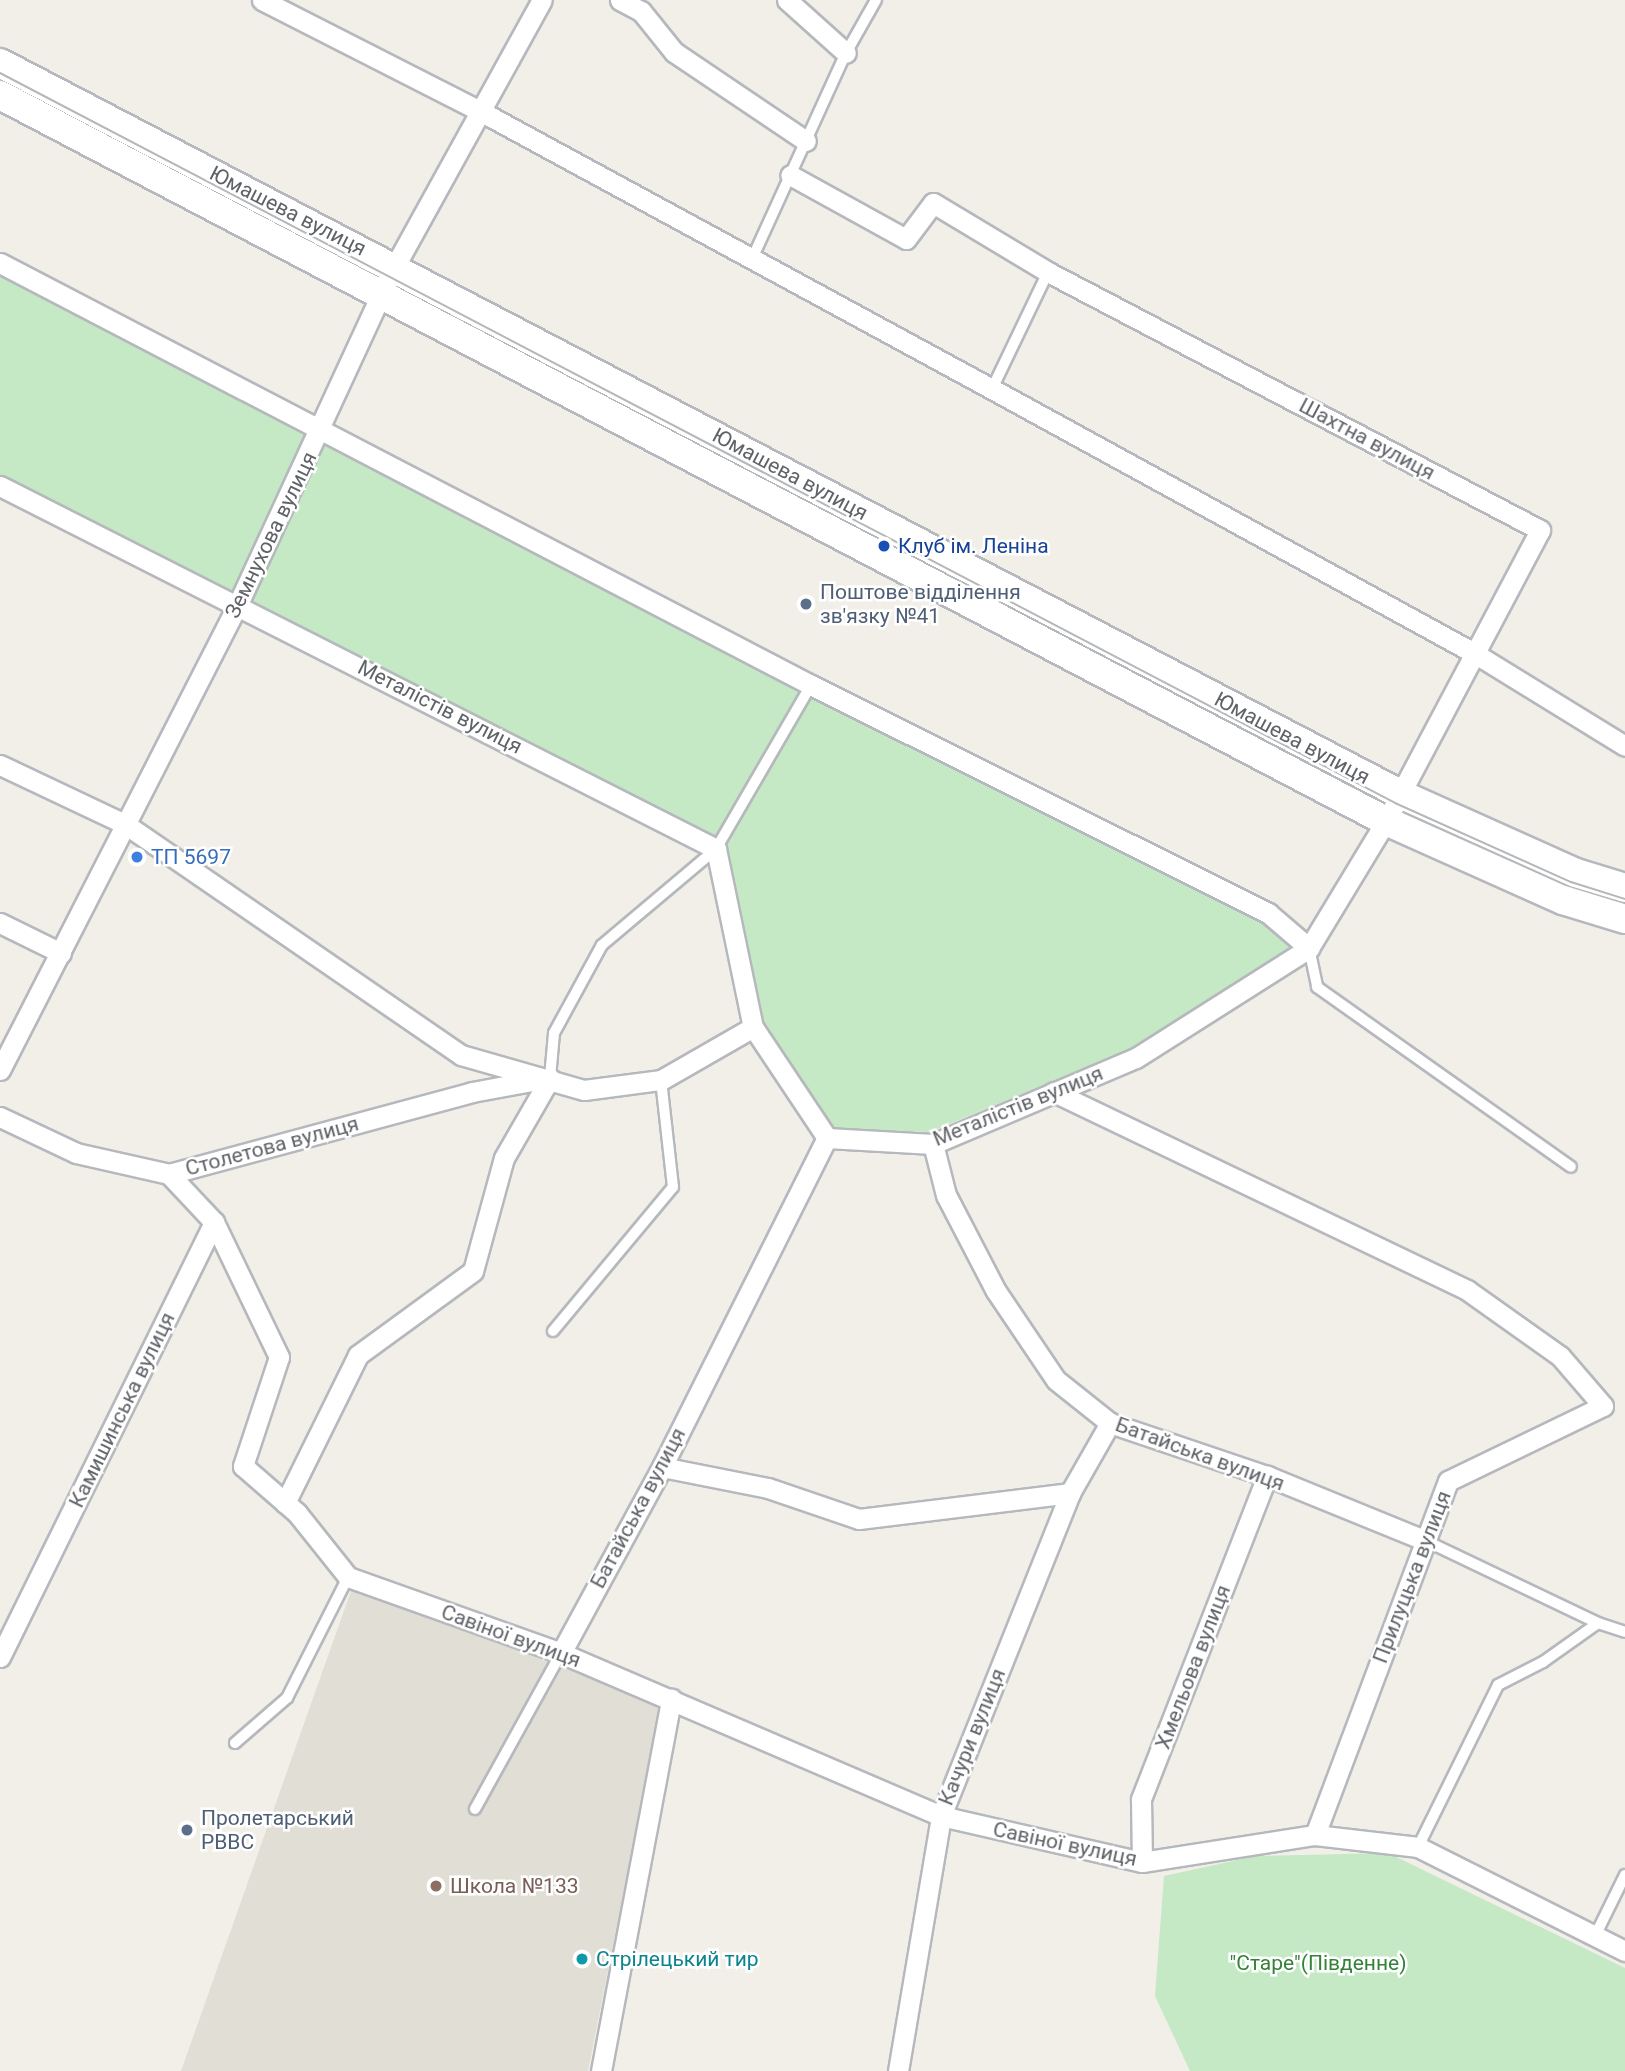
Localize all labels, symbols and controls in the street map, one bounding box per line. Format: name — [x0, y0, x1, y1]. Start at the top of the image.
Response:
street label: Юмашева вулиця — [206, 161, 370, 261]
street label: Шахтна вулиця — [1295, 393, 1439, 485]
street label: Юмашева вулиця — [708, 422, 872, 526]
street label: Земнухова вулиця — [220, 448, 322, 622]
place label: Клуб ім. Леніна — [898, 533, 1049, 559]
marker: Клуб ім. Леніна — [876, 538, 892, 554]
place label: Поштове відділення зв'язку №41 — [820, 579, 1021, 629]
marker: Поштове відділення зв'язку №41 — [798, 596, 814, 612]
street label: Металістів вулиця — [354, 655, 526, 759]
street label: Юмашева вулиця — [1210, 686, 1374, 790]
place label: ТП 5697 — [151, 844, 231, 870]
marker: ТП 5697 — [129, 849, 145, 865]
street label: Металістів вулиця — [929, 1060, 1107, 1152]
street label: Столетова вулиця — [183, 1111, 361, 1181]
street label: Камишинська вулиця — [64, 1308, 180, 1512]
street label: Батайська вулиця — [1112, 1412, 1288, 1496]
street label: Батайська вулиця — [585, 1423, 691, 1593]
street label: Прилуцька вулиця — [1368, 1487, 1456, 1667]
street label: Хмельова вулиця — [1150, 1581, 1236, 1753]
street label: Савіної вулиця — [438, 1599, 584, 1673]
street label: Качури вулиця — [933, 1665, 1011, 1809]
place label: Пролетарський РВВС — [201, 1805, 354, 1855]
street label: Савіної вулиця — [991, 1816, 1139, 1872]
marker: Пролетарський РВВС — [179, 1822, 195, 1838]
place label: Школа №133 — [450, 1873, 578, 1899]
marker: Школа №133 — [428, 1878, 444, 1894]
place label: Стрілецький тир — [596, 1946, 759, 1972]
park label: "Старе"(Південне) — [1229, 1950, 1407, 1976]
marker: Стрілецький тир — [574, 1951, 590, 1967]

